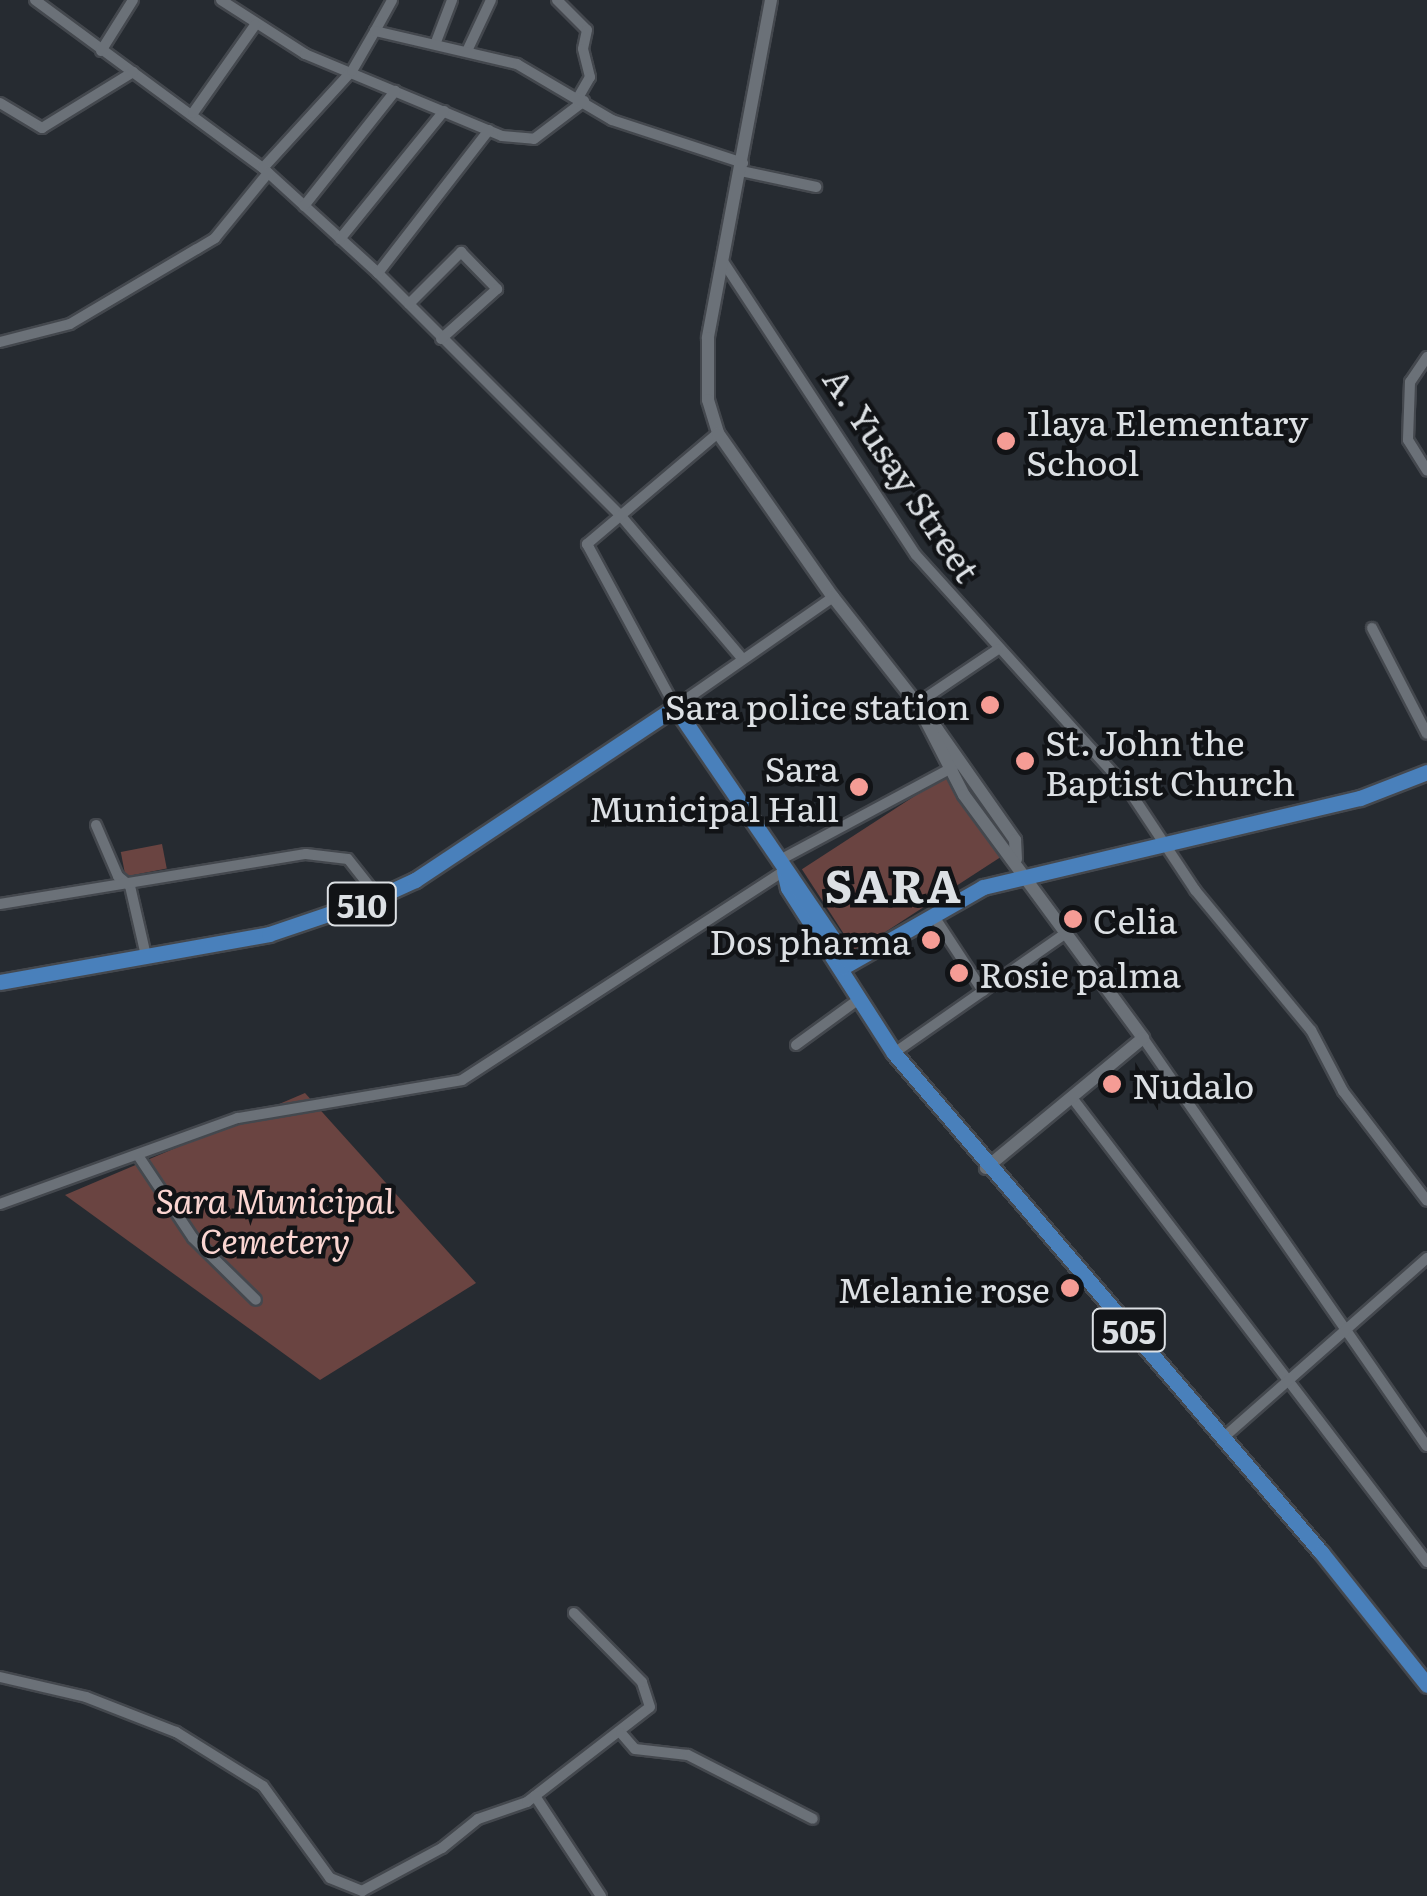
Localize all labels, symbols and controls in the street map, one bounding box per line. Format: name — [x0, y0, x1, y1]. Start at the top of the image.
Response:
street label: A. Yusay Street — [816, 359, 990, 589]
place label: Ilaya Elementary School — [1026, 400, 1308, 482]
marker: Ilaya Elementary School — [995, 430, 1017, 452]
place label: Sara police station — [665, 684, 970, 726]
marker: Sara police station — [979, 694, 1001, 716]
place label: St. John the Baptist Church — [1045, 720, 1295, 802]
place label: Sara Municipal Hall — [589, 746, 839, 828]
marker: St. John the Baptist Church — [1014, 750, 1036, 772]
marker: Sara Municipal Hall — [848, 776, 870, 798]
district label: SARA — [825, 857, 963, 911]
road number: 510 — [324, 877, 400, 931]
place label: Celia — [1093, 898, 1177, 940]
marker: Celia — [1062, 908, 1084, 930]
place label: Dos pharma — [709, 919, 911, 961]
marker: Dos pharma — [920, 929, 942, 951]
place label: Rosie palma — [979, 952, 1181, 994]
marker: Rosie palma — [948, 962, 970, 984]
place label: Nudalo — [1132, 1063, 1254, 1105]
marker: Nudalo — [1101, 1073, 1123, 1095]
park label: Sara Municipal Cemetery — [156, 1178, 394, 1260]
place label: Melanie rose — [838, 1267, 1050, 1309]
marker: Melanie rose — [1059, 1277, 1081, 1299]
road number: 505 — [1092, 1303, 1166, 1357]

